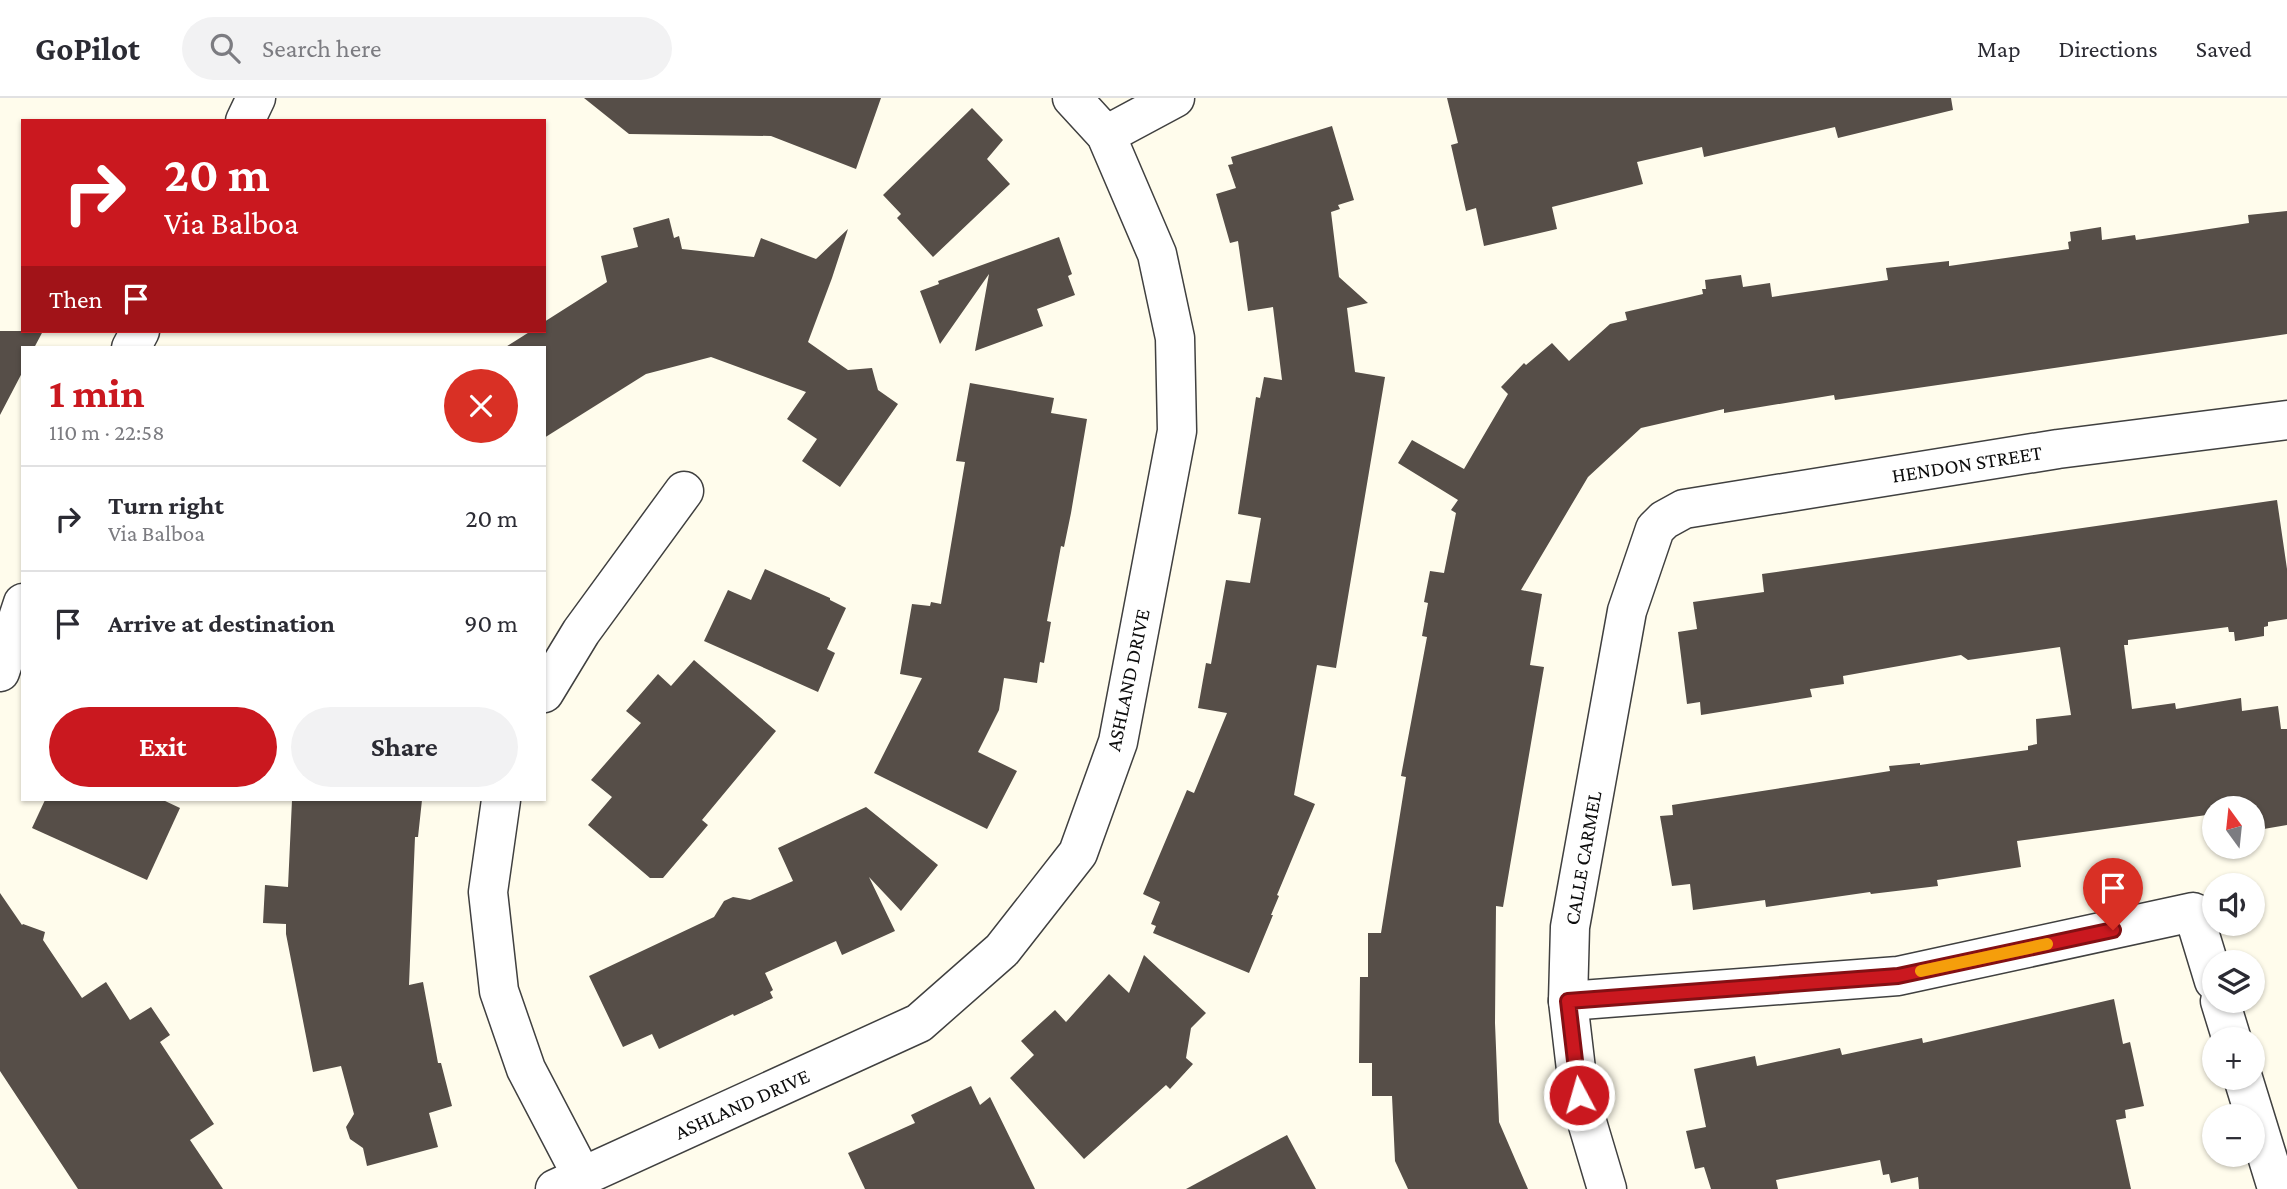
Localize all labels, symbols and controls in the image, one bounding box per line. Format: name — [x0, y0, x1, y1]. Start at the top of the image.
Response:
search box — [182, 17, 672, 80]
icon: search — [206, 29, 244, 67]
text: GoPilot — [35, 30, 140, 67]
text: Search here — [262, 34, 381, 63]
text: Map — [1977, 35, 2021, 62]
text: Directions — [2059, 35, 2158, 62]
text: Saved — [2196, 35, 2252, 62]
icon: right — [49, 147, 140, 238]
text: 20 m — [164, 147, 270, 202]
text: Via Balboa — [164, 205, 299, 241]
icon: arrive — [117, 280, 155, 318]
text: Then — [49, 285, 103, 314]
text: 1 min — [49, 369, 145, 416]
button: close — [444, 369, 518, 443]
text: 110 m · 22:58 — [49, 419, 165, 445]
street label: HENDON STREET — [1890, 440, 2044, 488]
text: Turn right — [108, 491, 224, 520]
icon: right — [49, 500, 87, 538]
text: 20 m — [465, 504, 518, 533]
text: Via Balboa — [108, 520, 205, 546]
icon: arrive — [49, 605, 87, 643]
street label: ASHLAND DRIVE — [1101, 607, 1155, 753]
text: Arrive at destination — [108, 609, 335, 638]
text: 90 m — [464, 609, 518, 638]
button: Exit — [49, 707, 277, 787]
button: Share — [291, 707, 518, 787]
street label: CALLE CARMEL — [1559, 789, 1607, 927]
north arrow — [2202, 796, 2264, 859]
map controls — [2202, 796, 2265, 1167]
pin — [2083, 858, 2143, 930]
icon: arrive — [2094, 869, 2132, 907]
button: sound — [2202, 873, 2265, 936]
button: layers — [2202, 950, 2265, 1013]
button: + — [2202, 1027, 2265, 1090]
position arrow — [1542, 1058, 1616, 1132]
street label: ASHLAND DRIVE — [671, 1064, 813, 1144]
button: − — [2202, 1104, 2265, 1167]

